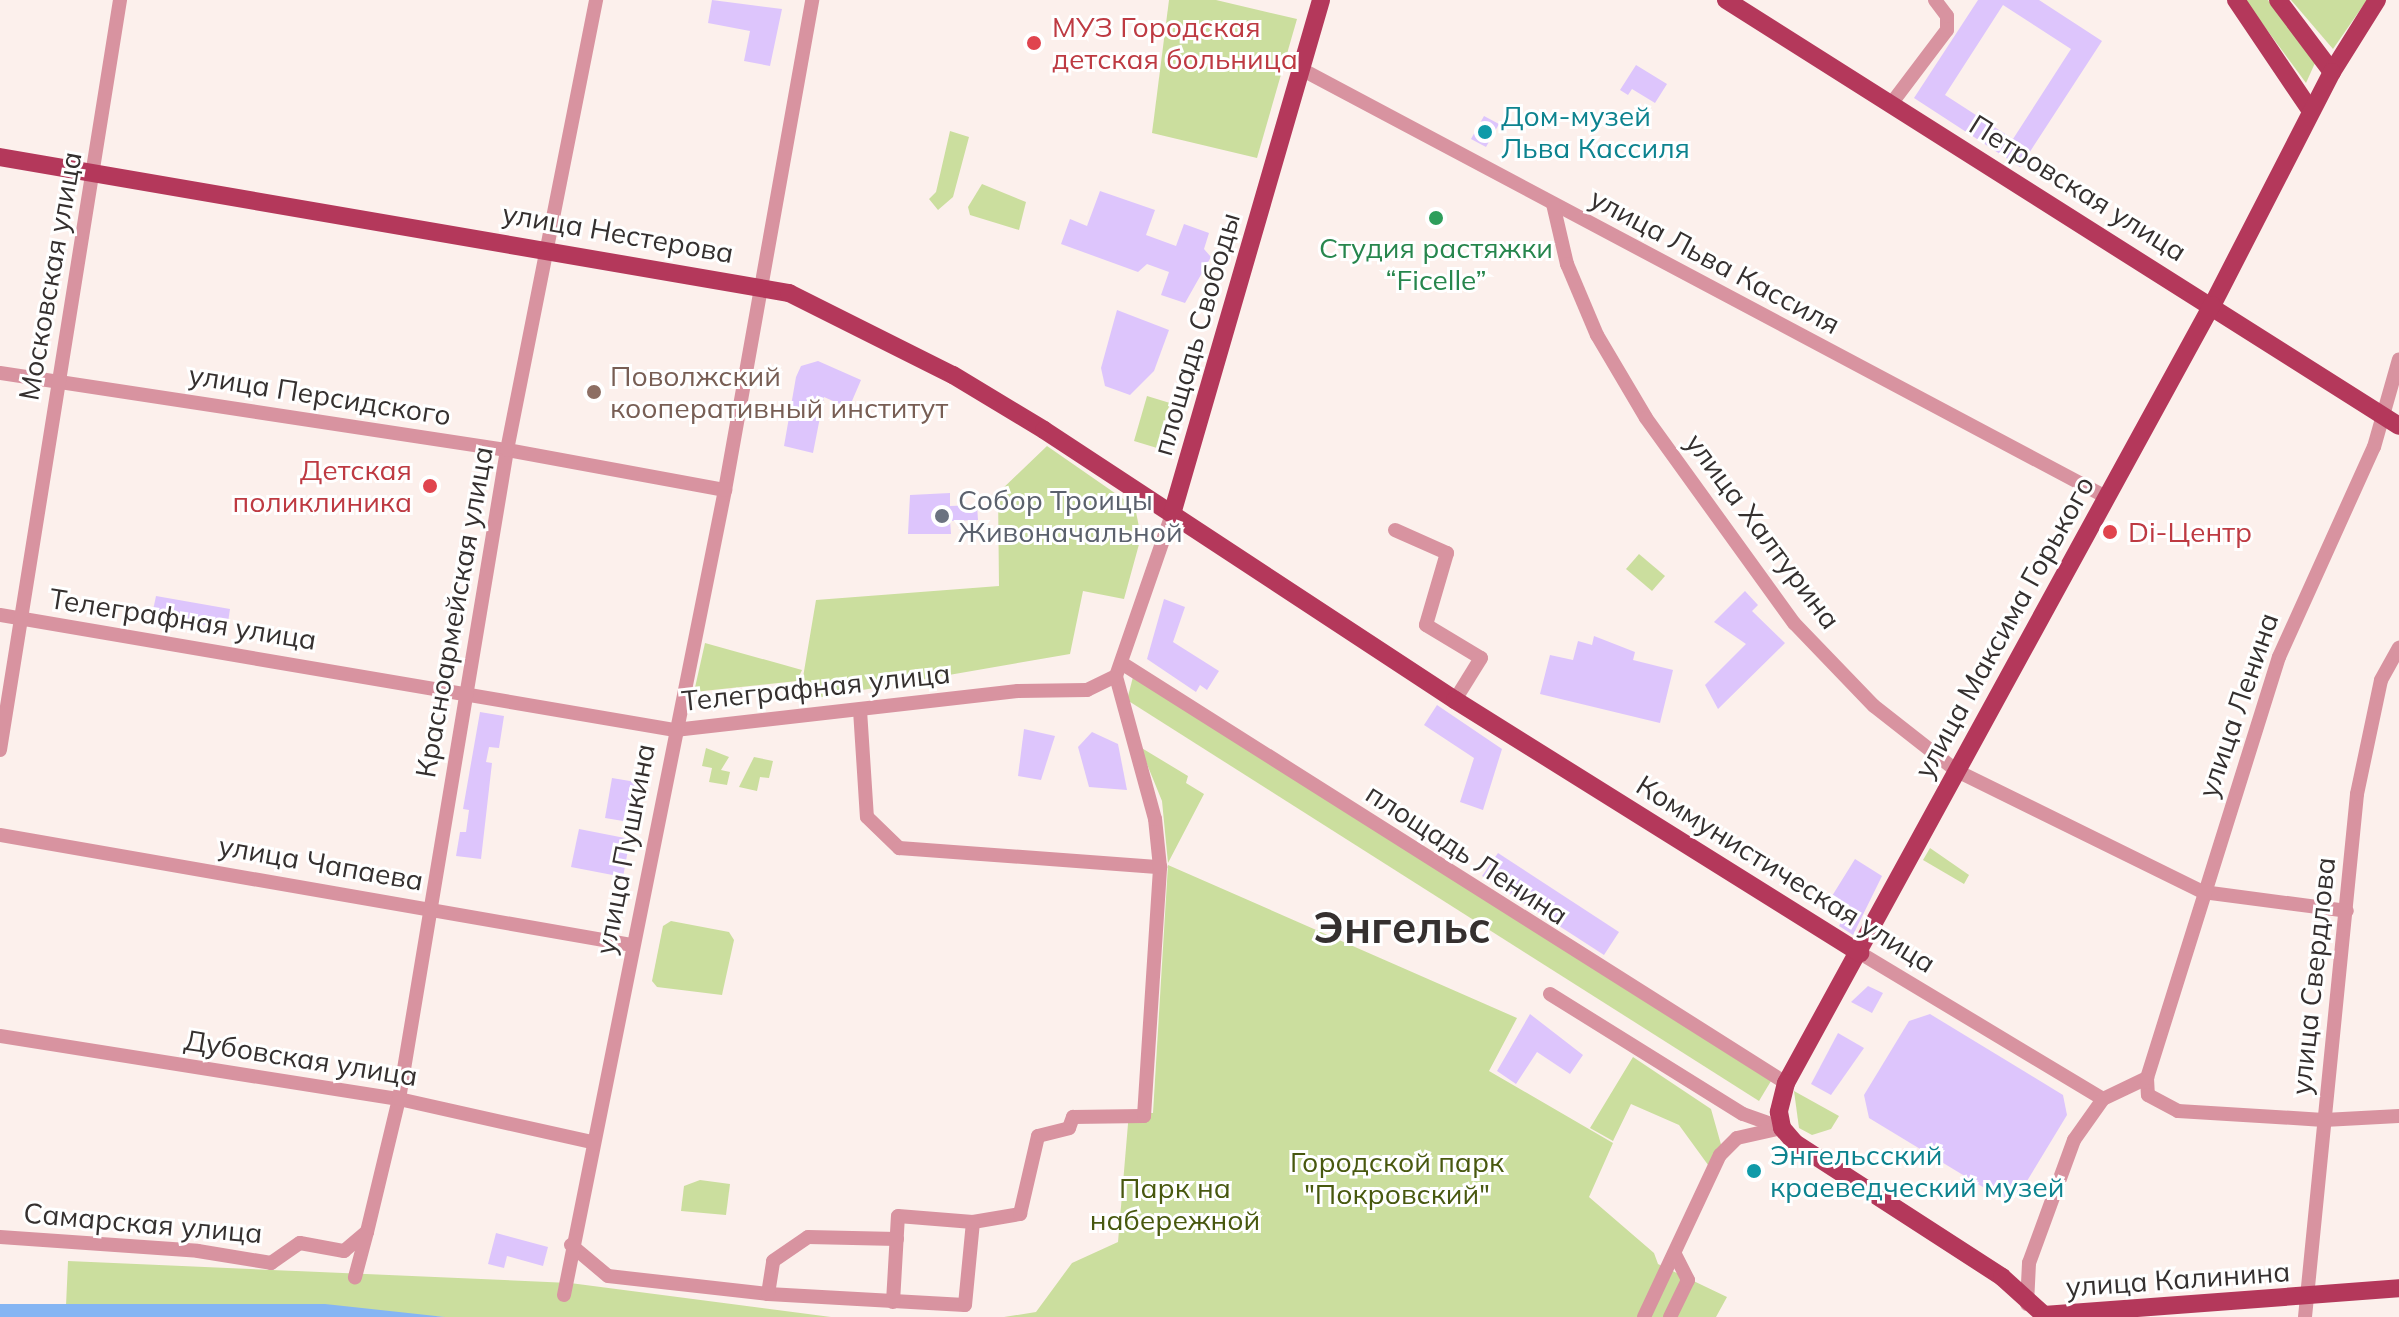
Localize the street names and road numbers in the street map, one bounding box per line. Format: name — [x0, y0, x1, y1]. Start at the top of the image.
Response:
street label: Петровская улица — [1963, 108, 2193, 268]
street label: Московская улица — [12, 149, 88, 403]
street label: улица Льва Кассиля — [1584, 181, 1846, 341]
street label: улица Нестерова — [500, 196, 736, 270]
street label: площадь Свободы — [1145, 209, 1247, 459]
street label: улица Персидского — [187, 358, 453, 432]
street label: улица Халтурина — [1679, 427, 1847, 635]
street label: Красноармейская улица — [408, 444, 500, 780]
street label: улица Максима Горького — [1907, 470, 2101, 784]
street label: Телеграфная улица — [47, 581, 319, 657]
street label: улица Ленина — [2191, 608, 2285, 802]
street label: Телеграфная улица — [680, 656, 952, 718]
street label: улица Пушкина — [588, 741, 662, 957]
street label: Коммунистическая улица — [1630, 768, 1942, 980]
street label: площадь Ленина — [1360, 776, 1574, 932]
street label: улица Чапаева — [216, 828, 426, 898]
street label: улица Свердлова — [2284, 856, 2342, 1096]
street label: Дубовская улица — [182, 1023, 420, 1093]
street label: Самарская улица — [22, 1196, 264, 1250]
street label: улица Калинина — [2065, 1254, 2291, 1304]

